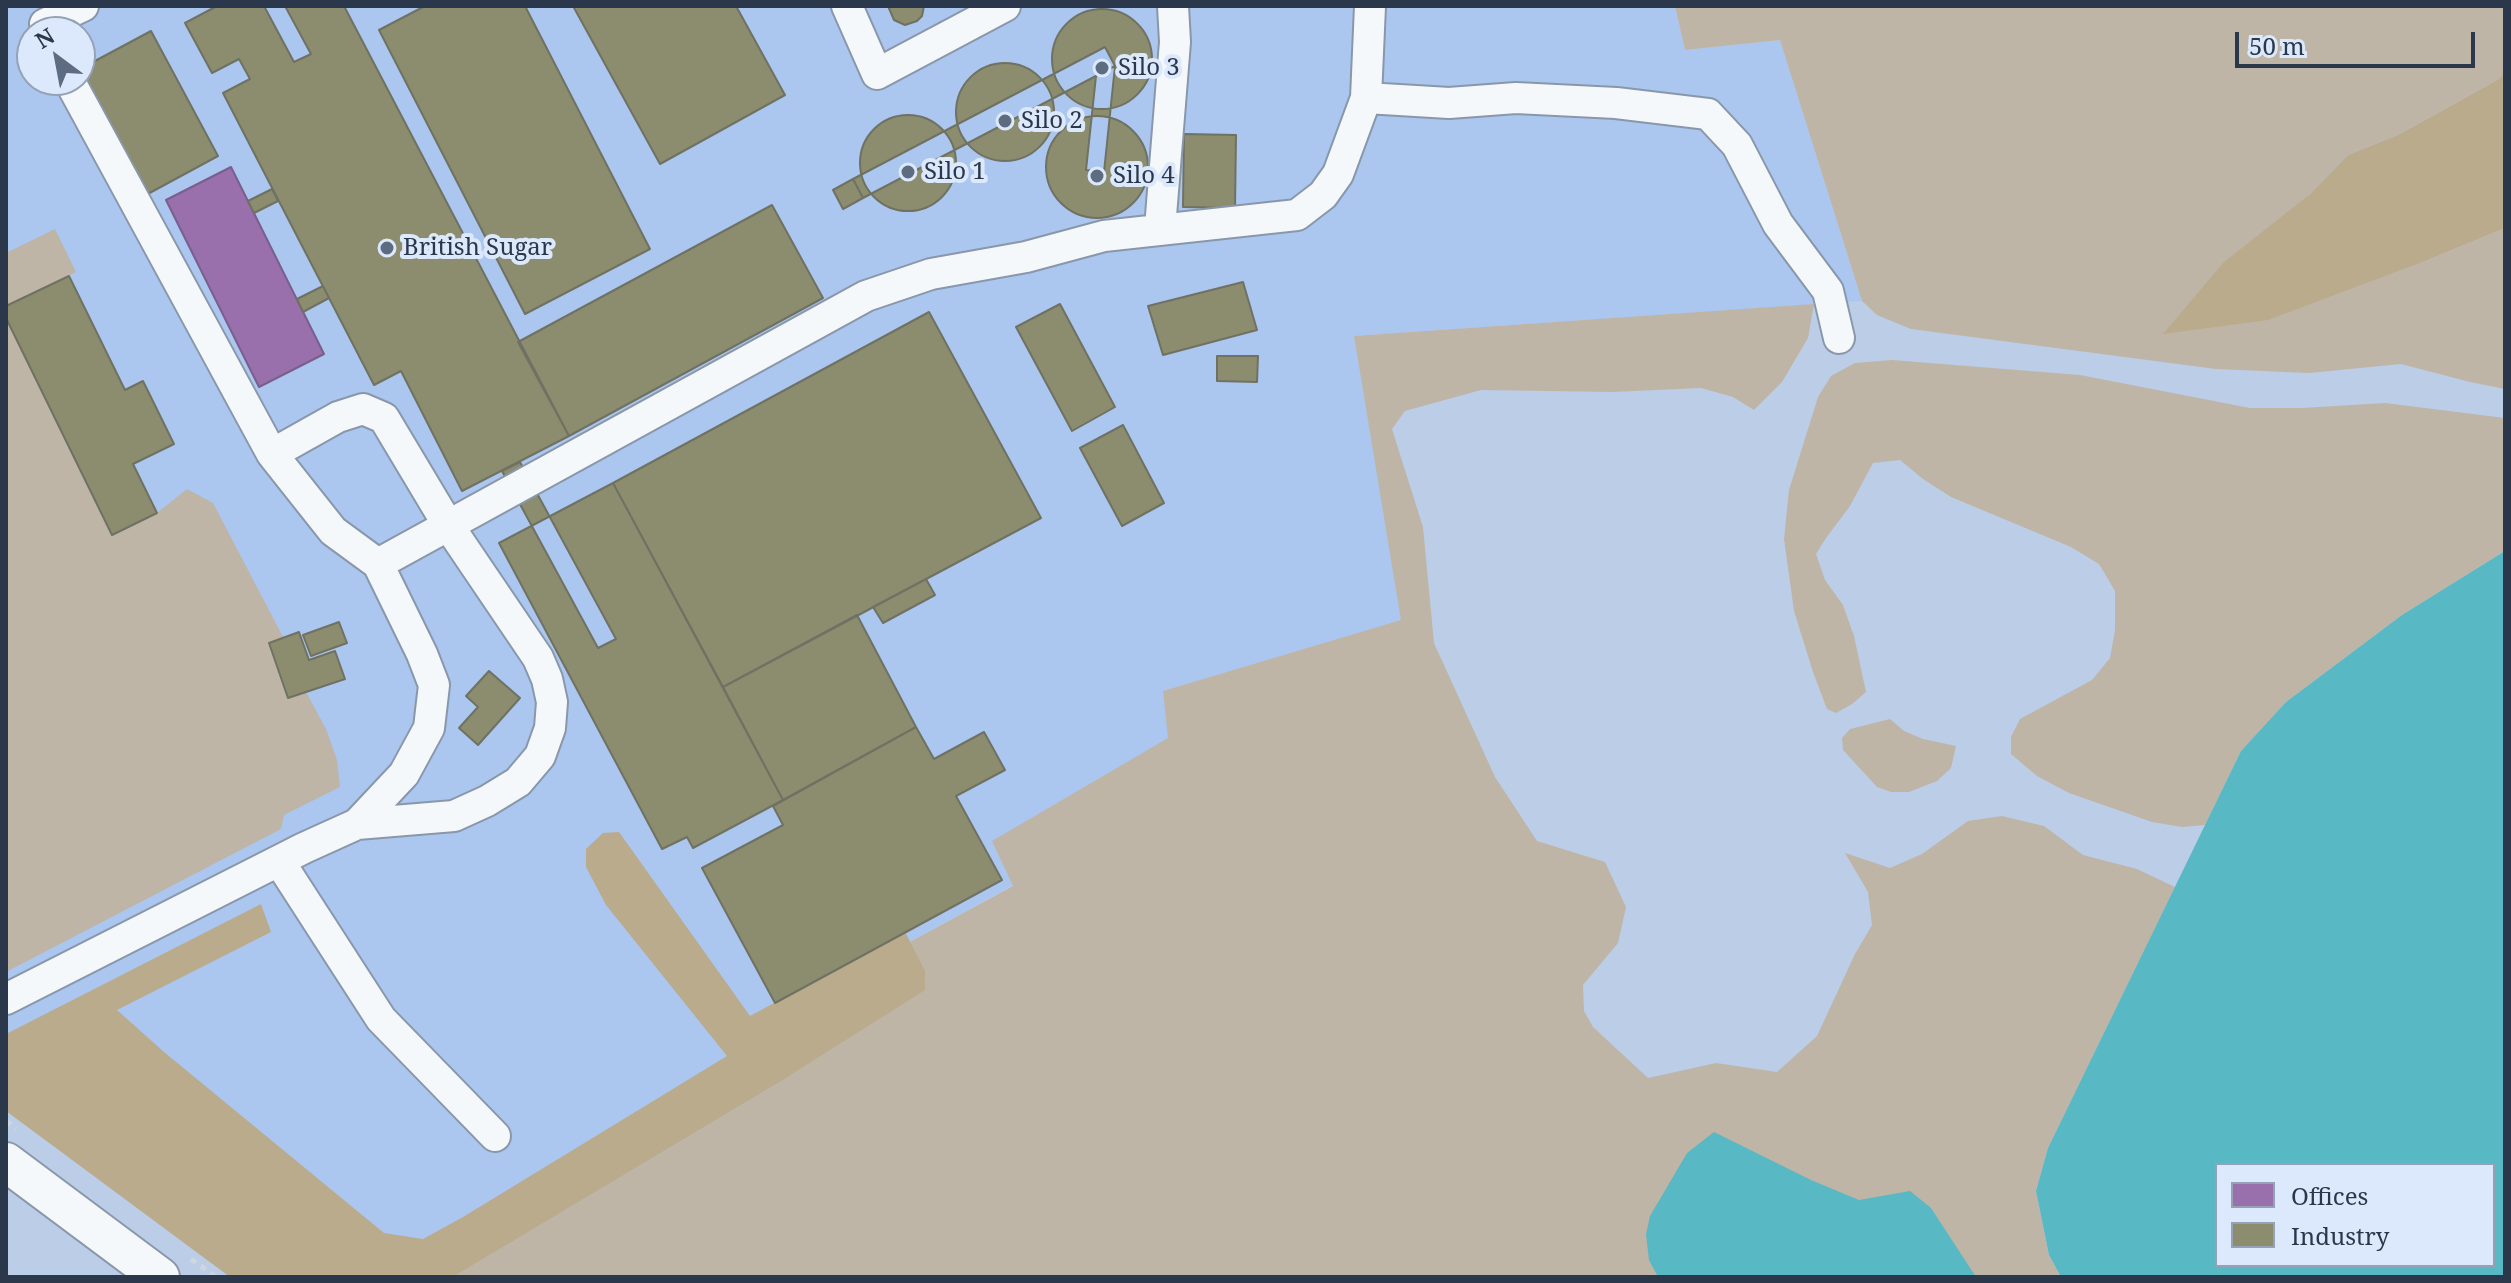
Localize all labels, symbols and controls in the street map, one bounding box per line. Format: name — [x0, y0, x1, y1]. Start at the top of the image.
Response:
north arrow — [16, 16, 96, 96]
scale bar — [2239, 16, 2479, 66]
text: N — [29, 20, 60, 55]
text: 50 m — [2249, 29, 2305, 62]
place label: Silo 3 — [1118, 54, 1180, 82]
marker: Silo 3 — [1093, 59, 1111, 77]
place label: Silo 2 — [1021, 107, 1083, 135]
marker: Silo 2 — [996, 112, 1014, 130]
place label: Silo 1 — [924, 158, 986, 186]
place label: Silo 4 — [1113, 162, 1175, 190]
marker: Silo 1 — [899, 163, 917, 181]
marker: Silo 4 — [1088, 167, 1106, 185]
place label: British Sugar — [403, 234, 552, 262]
marker: British Sugar — [378, 239, 396, 257]
legend — [2215, 1163, 2495, 1267]
text: Offices — [2291, 1179, 2368, 1212]
text: Industry — [2291, 1219, 2389, 1252]

